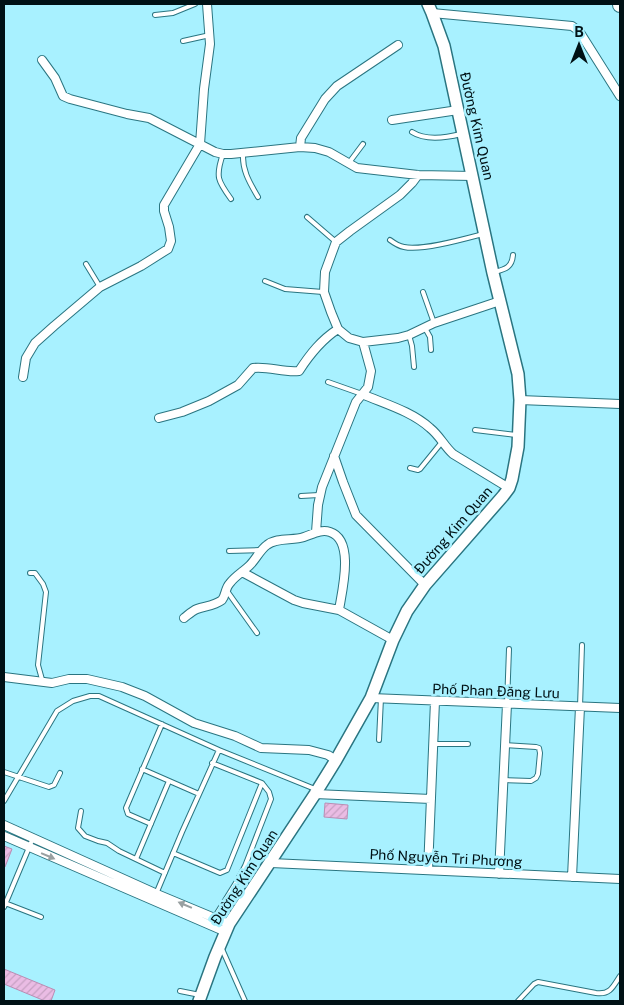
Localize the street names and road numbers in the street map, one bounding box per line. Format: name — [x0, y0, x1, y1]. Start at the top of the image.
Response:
street label: Đường Kim Quan — [457, 70, 497, 182]
street label: Đường Kim Quan — [411, 483, 495, 577]
street label: Phố Phan Đăng Lưu — [432, 681, 560, 701]
street label: Đường Kim Quan — [207, 826, 281, 928]
street label: Phố Nguyễn Tri Phương — [369, 846, 523, 870]

